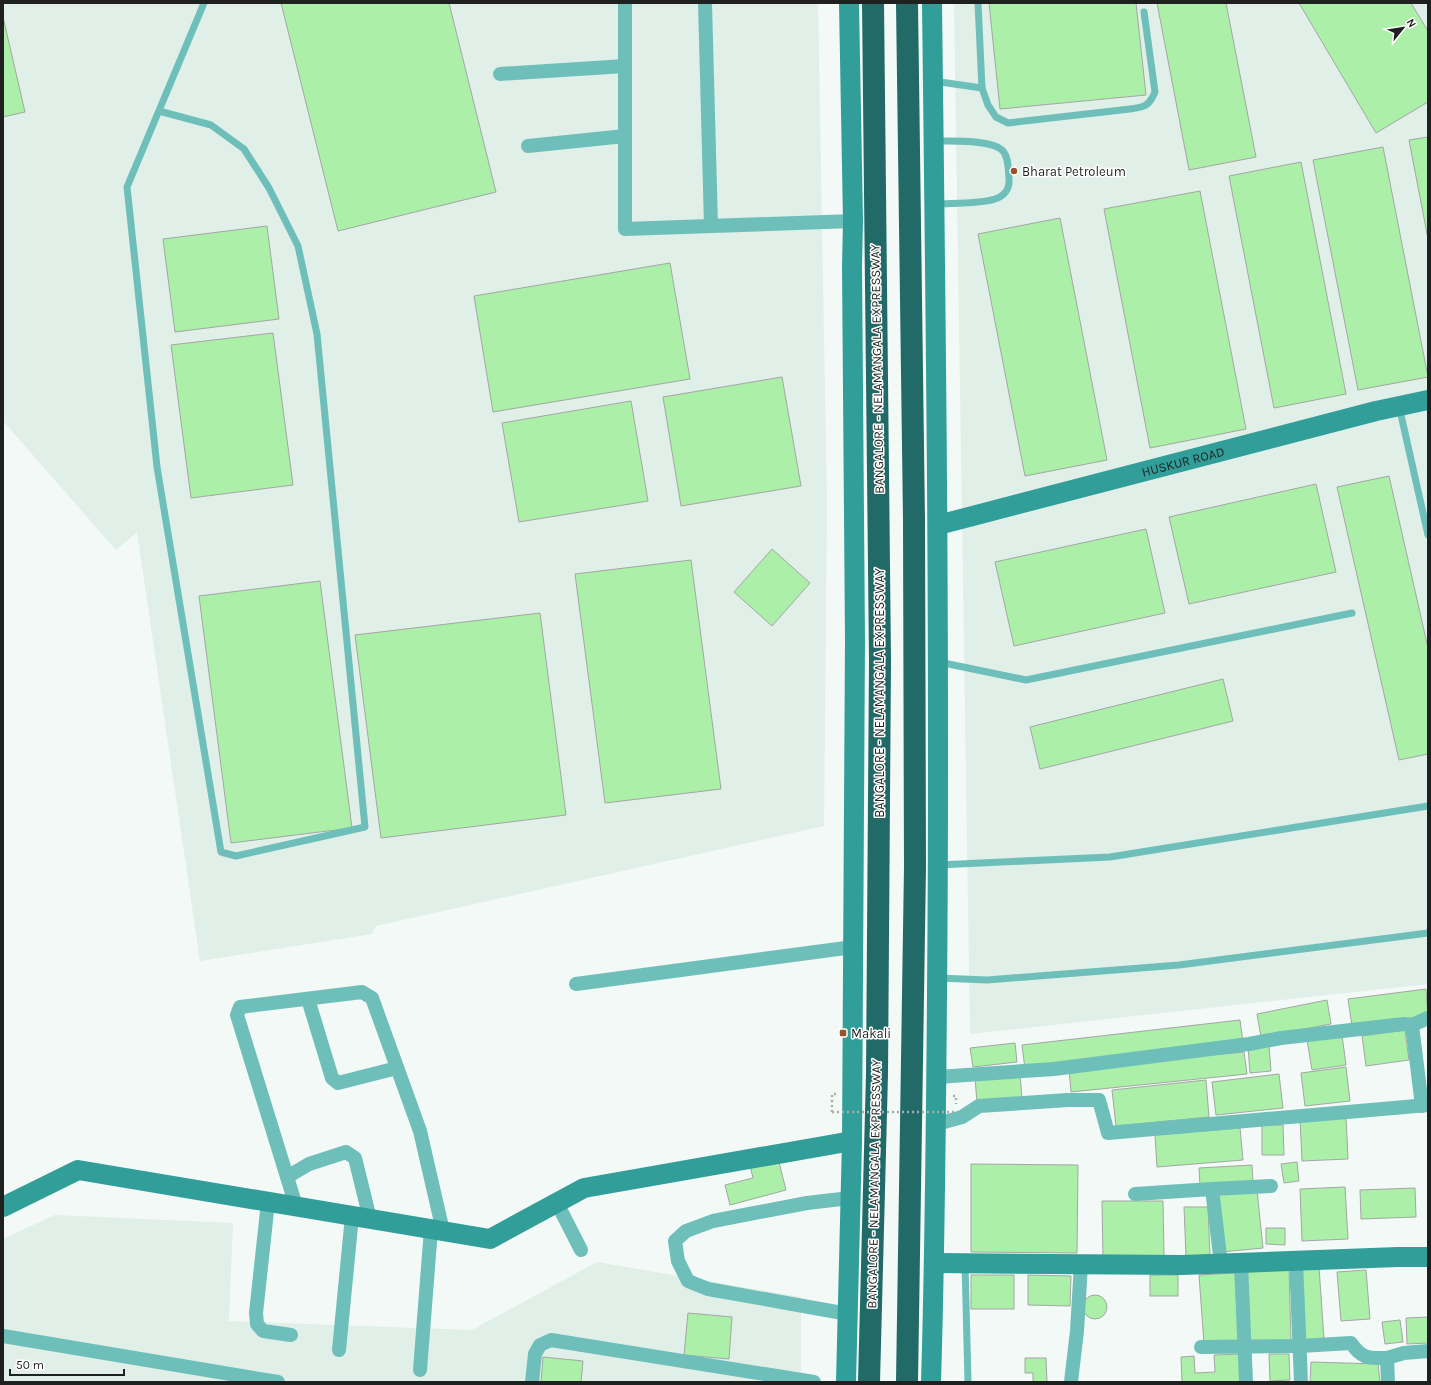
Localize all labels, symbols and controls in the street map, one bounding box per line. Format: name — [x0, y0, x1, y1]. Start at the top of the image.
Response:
north arrow — [1383, 8, 1423, 48]
text: N — [1404, 17, 1419, 30]
place label: Bharat Petroleum — [1022, 164, 1126, 179]
marker: Bharat Petroleum — [1009, 166, 1019, 176]
street label: BANGALORE - NELAMANGALA EXPRESSWAY — [867, 244, 887, 494]
street label: HUSKUR ROAD — [1140, 443, 1226, 479]
street label: BANGALORE - NELAMANGALA EXPRESSWAY — [872, 568, 887, 818]
place label: Makali — [851, 1026, 891, 1041]
marker: Makali — [838, 1028, 848, 1038]
street label: BANGALORE - NELAMANGALA EXPRESSWAY — [864, 1059, 884, 1309]
scale bar — [10, 1351, 124, 1377]
text: 50 m — [16, 1358, 44, 1372]

